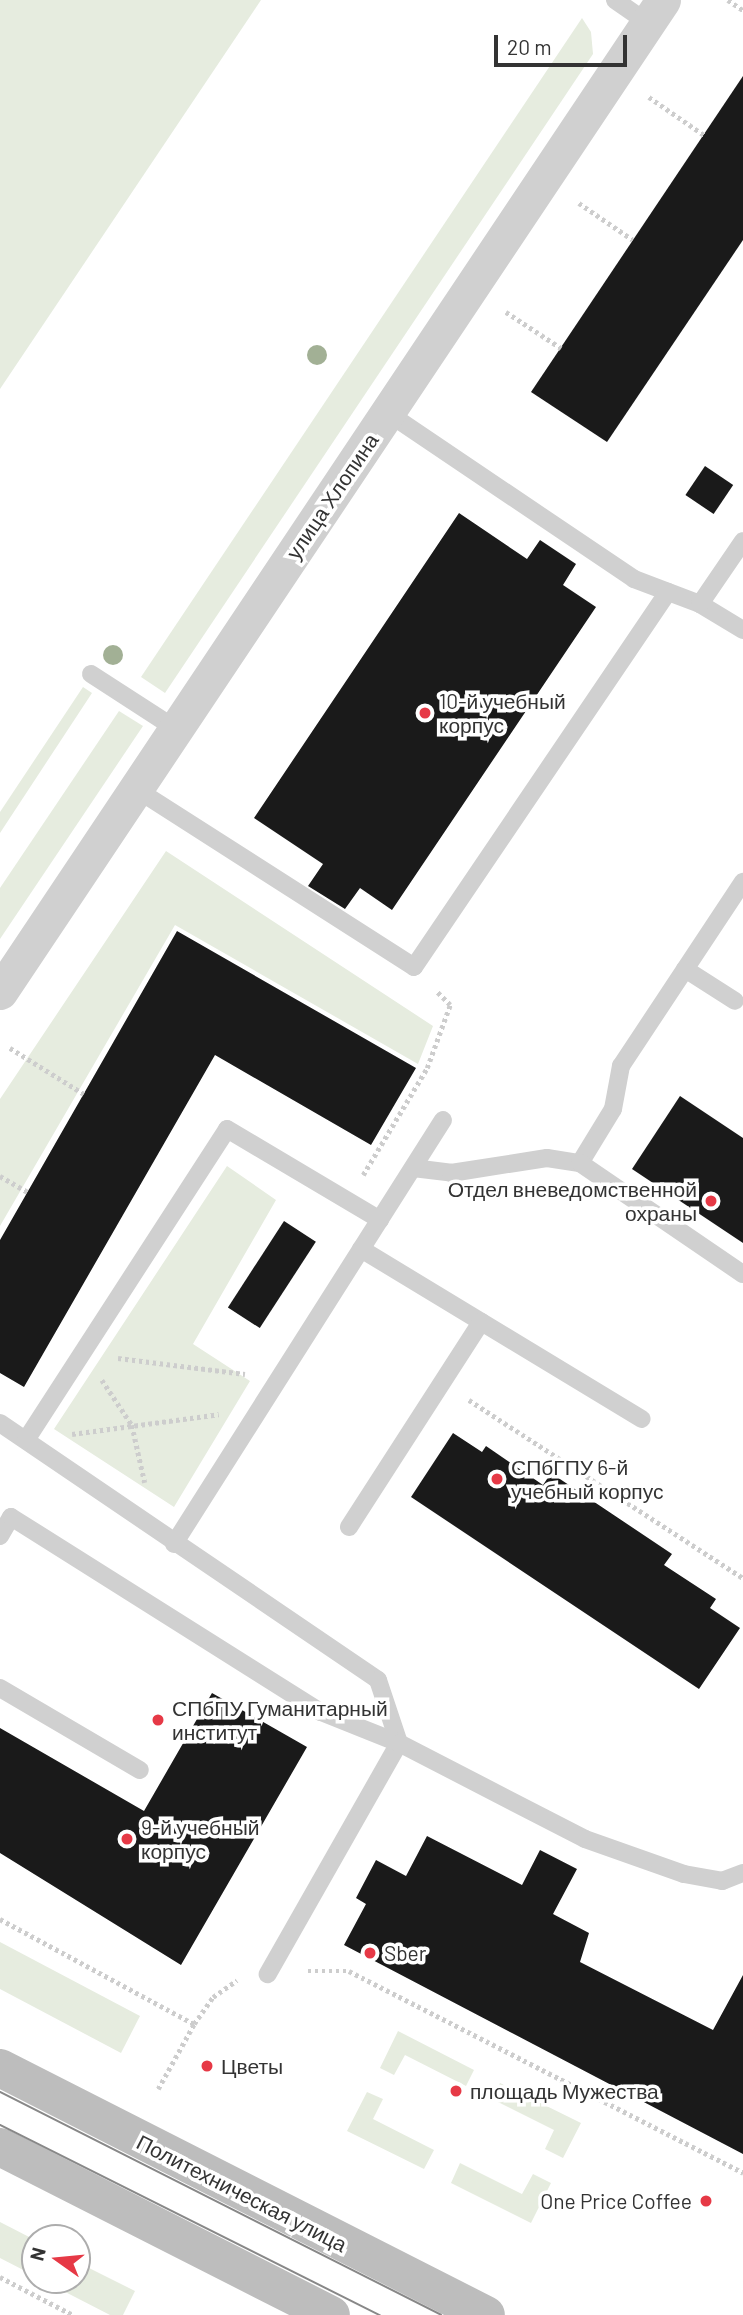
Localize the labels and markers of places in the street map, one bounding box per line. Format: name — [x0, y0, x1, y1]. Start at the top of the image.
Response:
place label: 10-й учебный корпус — [439, 688, 566, 738]
marker: 10-й учебный корпус — [417, 705, 433, 721]
place label: Отдел вневедомственной охраны — [448, 1176, 697, 1226]
marker: Отдел вневедомственной охраны — [703, 1193, 719, 1209]
place label: СПбГПУ 6-й учебный корпус — [511, 1454, 663, 1504]
marker: СПбГПУ 6-й учебный корпус — [489, 1471, 505, 1487]
place label: СПбПУ Гуманитарный институт — [172, 1695, 388, 1745]
marker: СПбПУ Гуманитарный институт — [150, 1712, 166, 1728]
place label: 9-й учебный корпус — [141, 1814, 259, 1864]
marker: 9-й учебный корпус — [119, 1831, 135, 1847]
place label: Sber — [384, 1940, 426, 1966]
marker: Sber — [362, 1945, 378, 1961]
place label: Цветы — [221, 2053, 283, 2079]
marker: Цветы — [199, 2058, 215, 2074]
place label: площадь Мужества — [470, 2078, 659, 2104]
marker: площадь Мужества — [448, 2083, 464, 2099]
place label: One Price Coffee — [540, 2188, 692, 2214]
marker: One Price Coffee — [698, 2193, 714, 2209]

